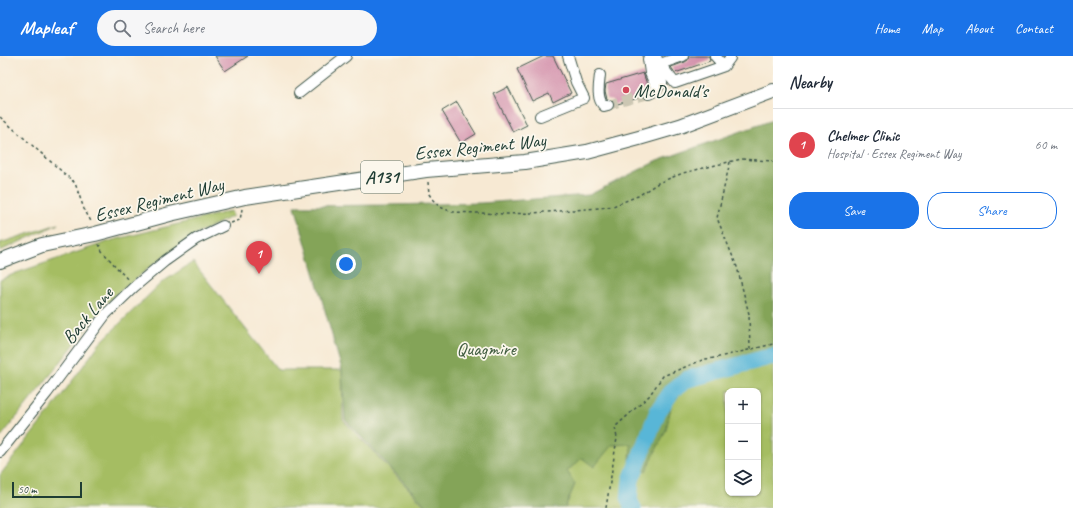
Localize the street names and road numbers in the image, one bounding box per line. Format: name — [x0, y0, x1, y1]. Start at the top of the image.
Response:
street label: Essex Regiment Way — [413, 128, 548, 166]
road number: A131 — [361, 161, 403, 193]
street label: Essex Regiment Way — [92, 172, 228, 228]
street label: Back Lane — [57, 281, 120, 349]

